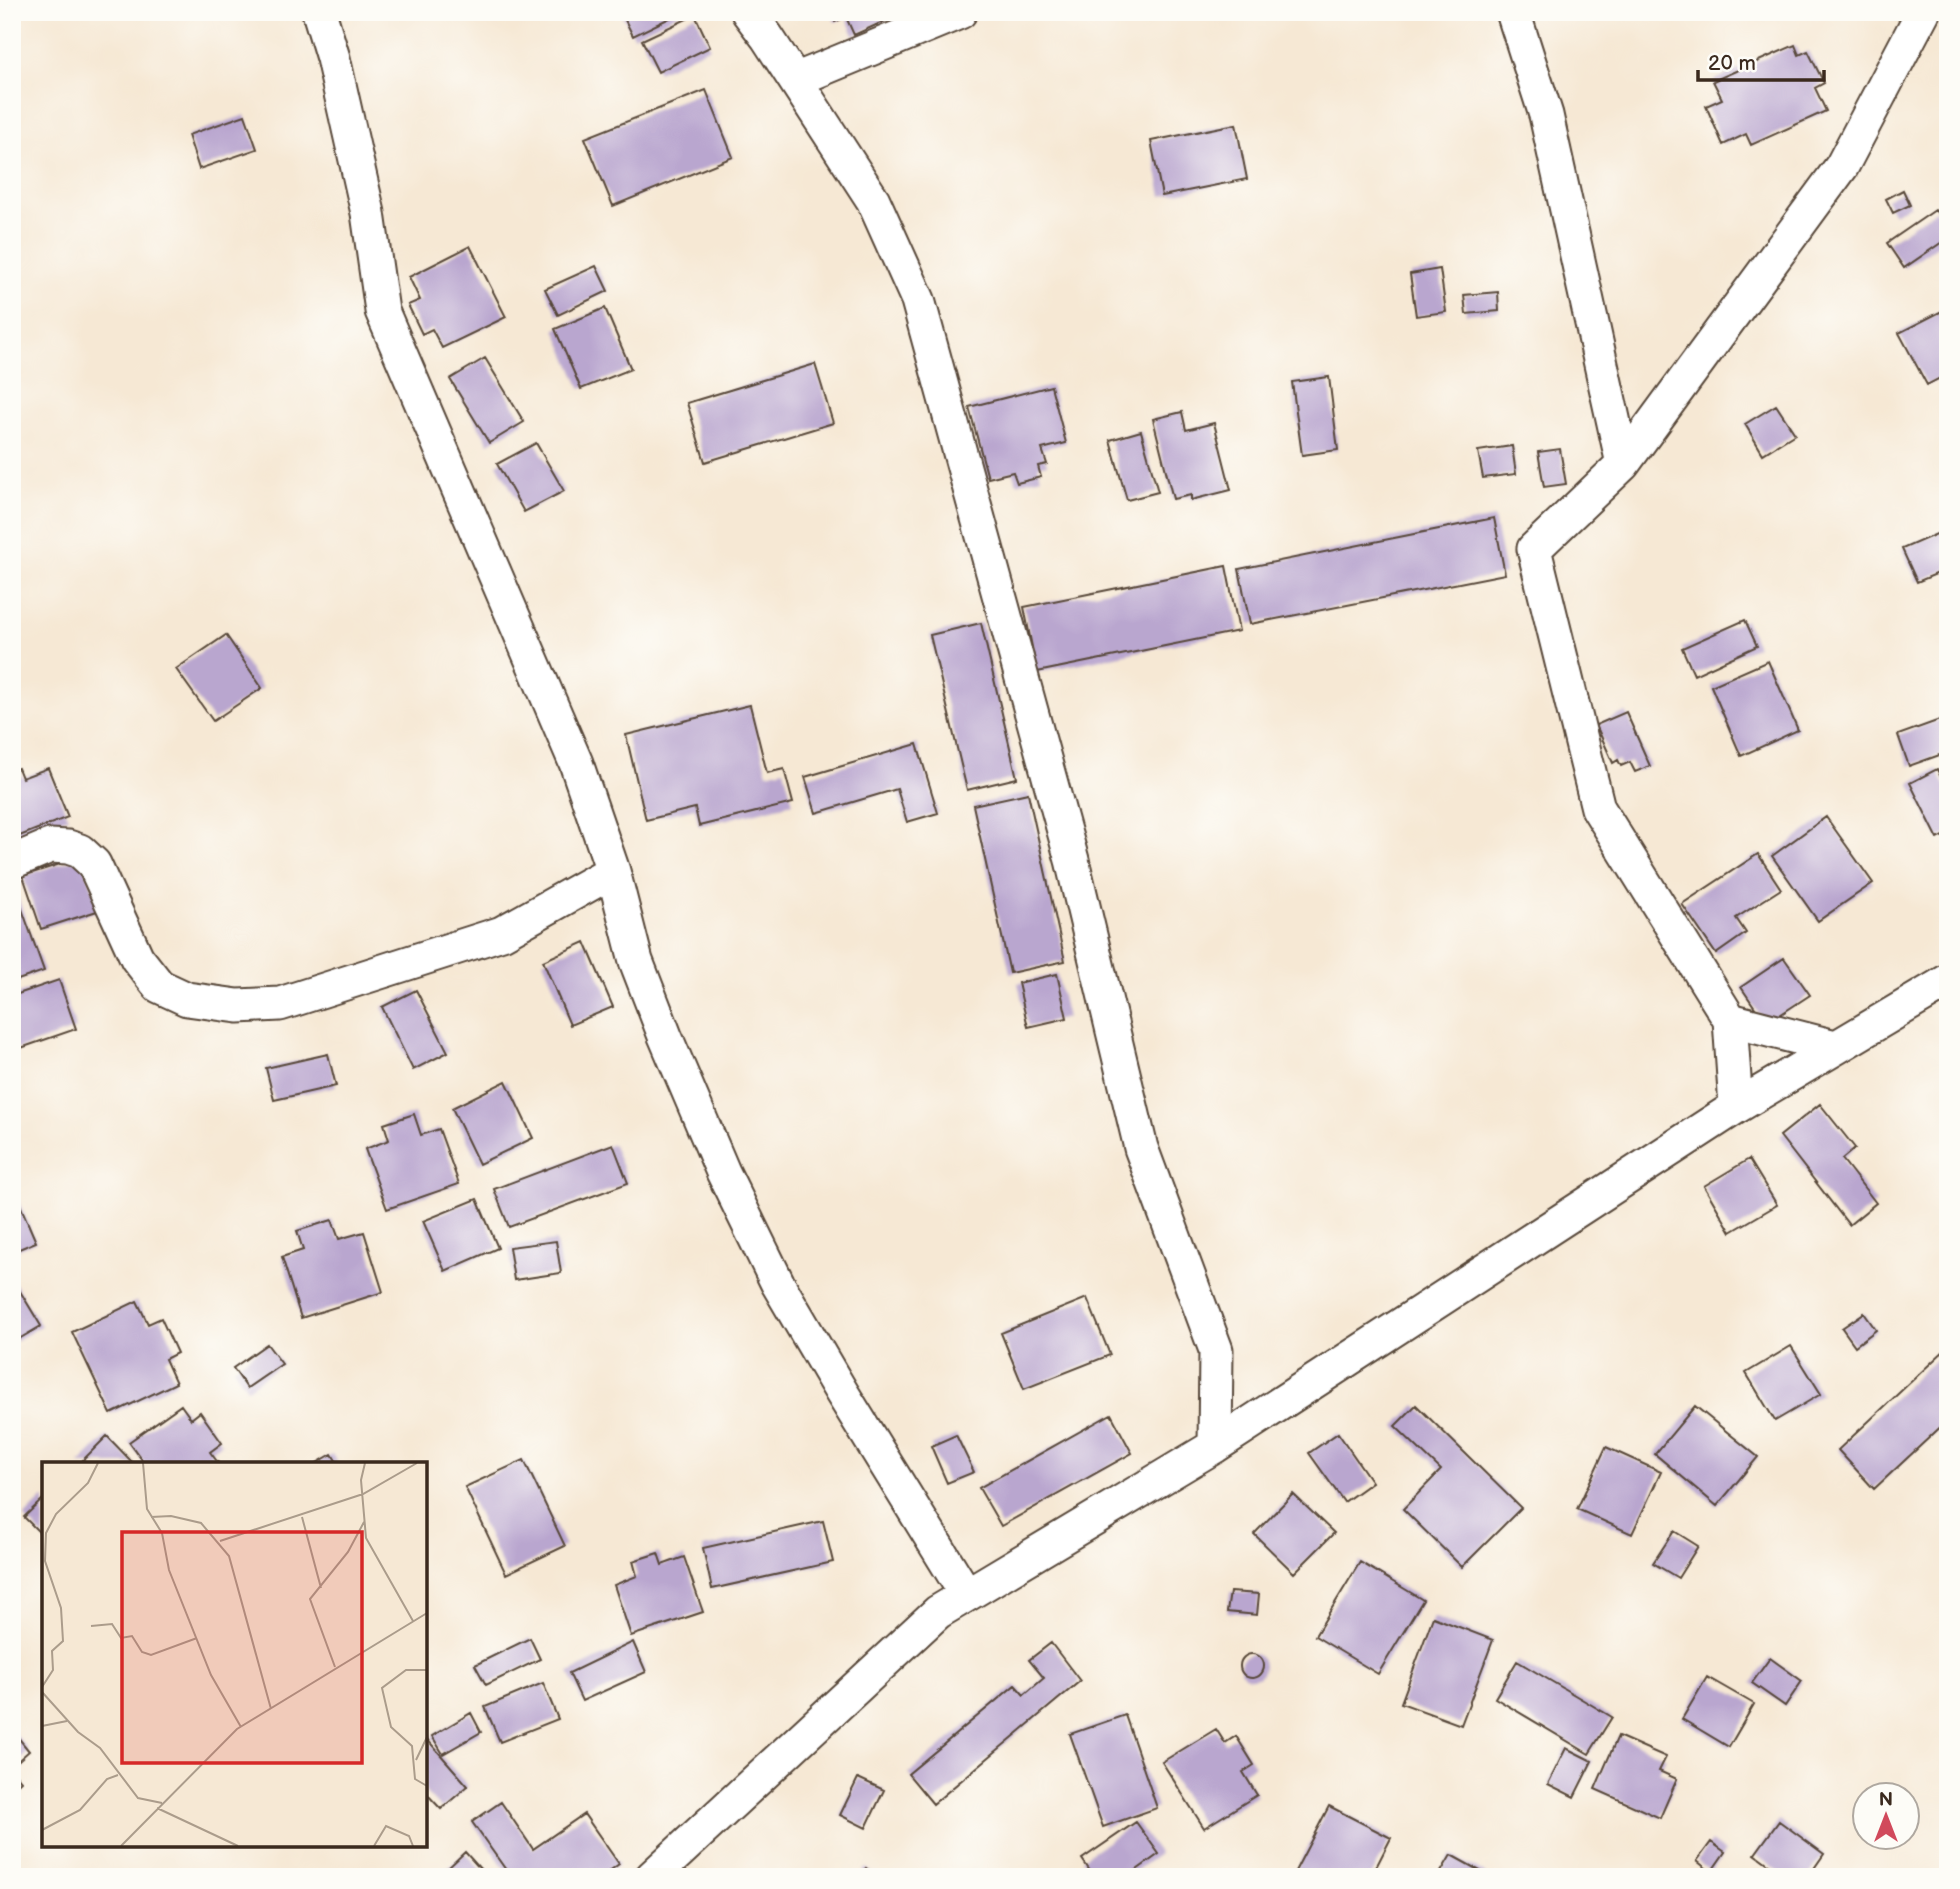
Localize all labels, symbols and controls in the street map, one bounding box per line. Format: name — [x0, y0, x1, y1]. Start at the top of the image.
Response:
scale bar — [1698, 38, 1824, 82]
text: 20 m — [1708, 51, 1756, 76]
inset map — [42, 1462, 427, 1847]
north arrow — [1852, 1780, 1922, 1850]
text: N — [1879, 1789, 1893, 1812]

